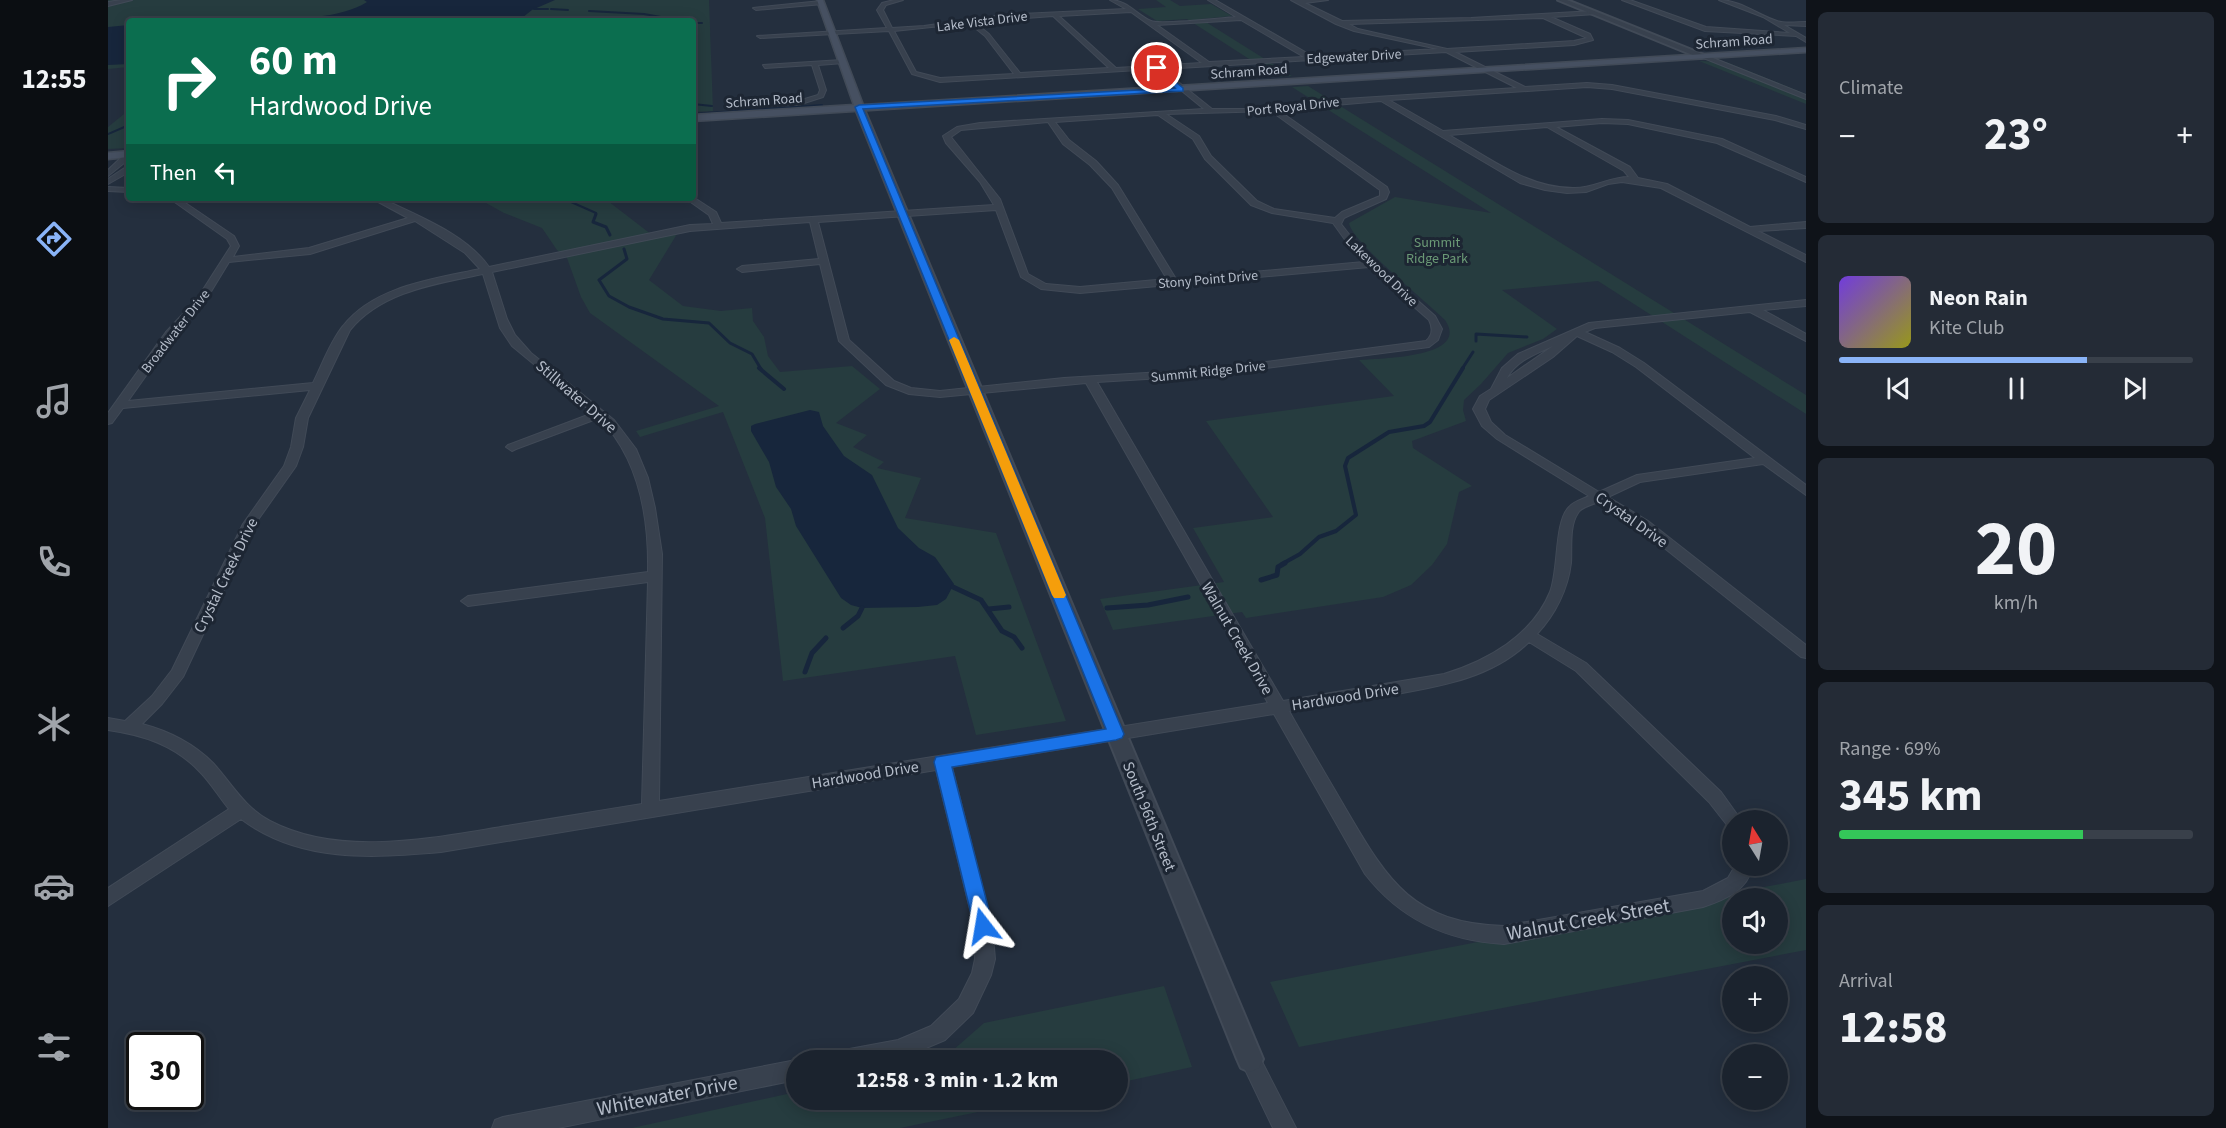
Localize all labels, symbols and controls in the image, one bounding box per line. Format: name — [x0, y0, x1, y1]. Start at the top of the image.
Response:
street label: Lake Vista Drive — [936, 7, 1029, 37]
street label: Schram Road — [1695, 29, 1773, 55]
text: 60 m — [249, 31, 338, 91]
icon: right — [150, 42, 228, 120]
pin — [1131, 42, 1182, 93]
street label: Edgewater Drive — [1306, 45, 1402, 69]
icon: arrive — [1140, 51, 1173, 84]
street label: Schram Road — [1210, 59, 1288, 85]
text: 12:55 — [21, 60, 87, 99]
text: Climate — [1839, 74, 1903, 102]
text: Hardwood Drive — [249, 87, 432, 126]
street label: Schram Road — [725, 88, 803, 114]
street label: Port Royal Drive — [1246, 92, 1340, 122]
text: 23° — [1984, 103, 2048, 167]
text: − — [1839, 113, 1855, 160]
text: + — [2177, 113, 2193, 160]
icon: left — [209, 156, 242, 189]
text: Then — [150, 157, 197, 189]
icon: directions — [33, 218, 75, 260]
street label: Lakewood Drive — [1341, 232, 1422, 311]
park label: Summit Ridge Park — [1406, 233, 1468, 269]
street label: Stony Point Drive — [1157, 266, 1259, 294]
text: Neon Rain — [1929, 282, 2028, 314]
street label: Broadwater Drive — [137, 285, 215, 378]
text: Kite Club — [1929, 314, 2004, 342]
street label: Stillwater Drive — [531, 355, 622, 438]
street label: Summit Ridge Drive — [1150, 356, 1267, 388]
icon: previous — [1882, 372, 1915, 405]
icon: pause — [2000, 372, 2033, 405]
icon: next — [2118, 372, 2151, 405]
icon: music — [33, 380, 75, 422]
street label: Crystal Drive — [1591, 487, 1672, 553]
text: 20 — [1975, 494, 2057, 605]
street label: Crystal Creek Drive — [188, 514, 263, 637]
icon: phone — [33, 541, 75, 583]
street label: Walnut Creek Drive — [1196, 578, 1278, 699]
text: km/h — [1994, 589, 2038, 617]
street label: Hardwood Drive — [1290, 678, 1400, 716]
icon: climate — [33, 703, 75, 745]
text: Range · 69% — [1839, 735, 1940, 763]
street label: Hardwood Drive — [810, 756, 920, 794]
street label: South 96th Street — [1117, 758, 1181, 875]
text: 345 km — [1839, 764, 1983, 828]
north arrow — [1722, 810, 1788, 876]
map controls — [1722, 810, 1788, 1110]
icon: car — [33, 865, 75, 907]
button: sound — [1722, 888, 1788, 954]
street label: Walnut Creek Street — [1504, 892, 1672, 948]
position arrow — [951, 894, 1015, 958]
button: + — [1722, 966, 1788, 1032]
text: Arrival — [1839, 967, 1893, 995]
text: 12:58 — [1839, 996, 1948, 1060]
icon: filters — [33, 1026, 75, 1068]
speed limit sign: 30 — [126, 1032, 204, 1110]
button: − — [1722, 1044, 1788, 1110]
text: 12:58 · 3 min · 1.2 km — [856, 1064, 1058, 1096]
street label: Whitewater Drive — [594, 1069, 740, 1123]

